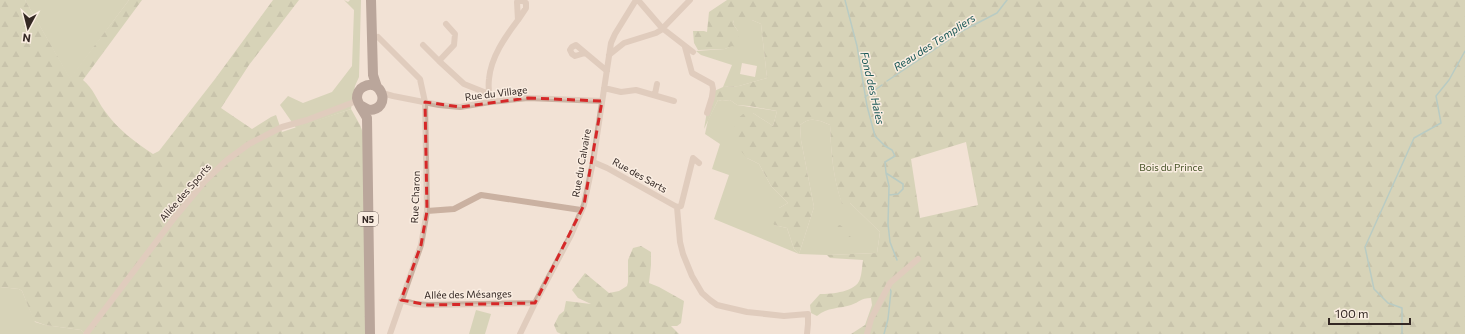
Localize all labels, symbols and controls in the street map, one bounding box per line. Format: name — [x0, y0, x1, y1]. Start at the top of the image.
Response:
north arrow — [8, 8, 48, 48]
water label: Reau des Templiers — [891, 11, 977, 73]
text: N — [22, 31, 32, 45]
water label: Fond des Haies — [858, 50, 888, 126]
street label: Rue du Village — [464, 83, 528, 103]
street label: Rue du Calvaire — [569, 128, 593, 198]
street label: Rue des Sarts — [611, 155, 670, 195]
street label: Allée des Sports — [157, 160, 214, 223]
park label: Bois du Prince — [1139, 161, 1203, 173]
street label: Rue Charon — [408, 170, 422, 224]
road number: N5 — [358, 212, 378, 226]
street label: Allée des Mésanges — [424, 287, 512, 301]
scale bar — [1329, 300, 1410, 326]
text: 100 m — [1335, 306, 1369, 320]

